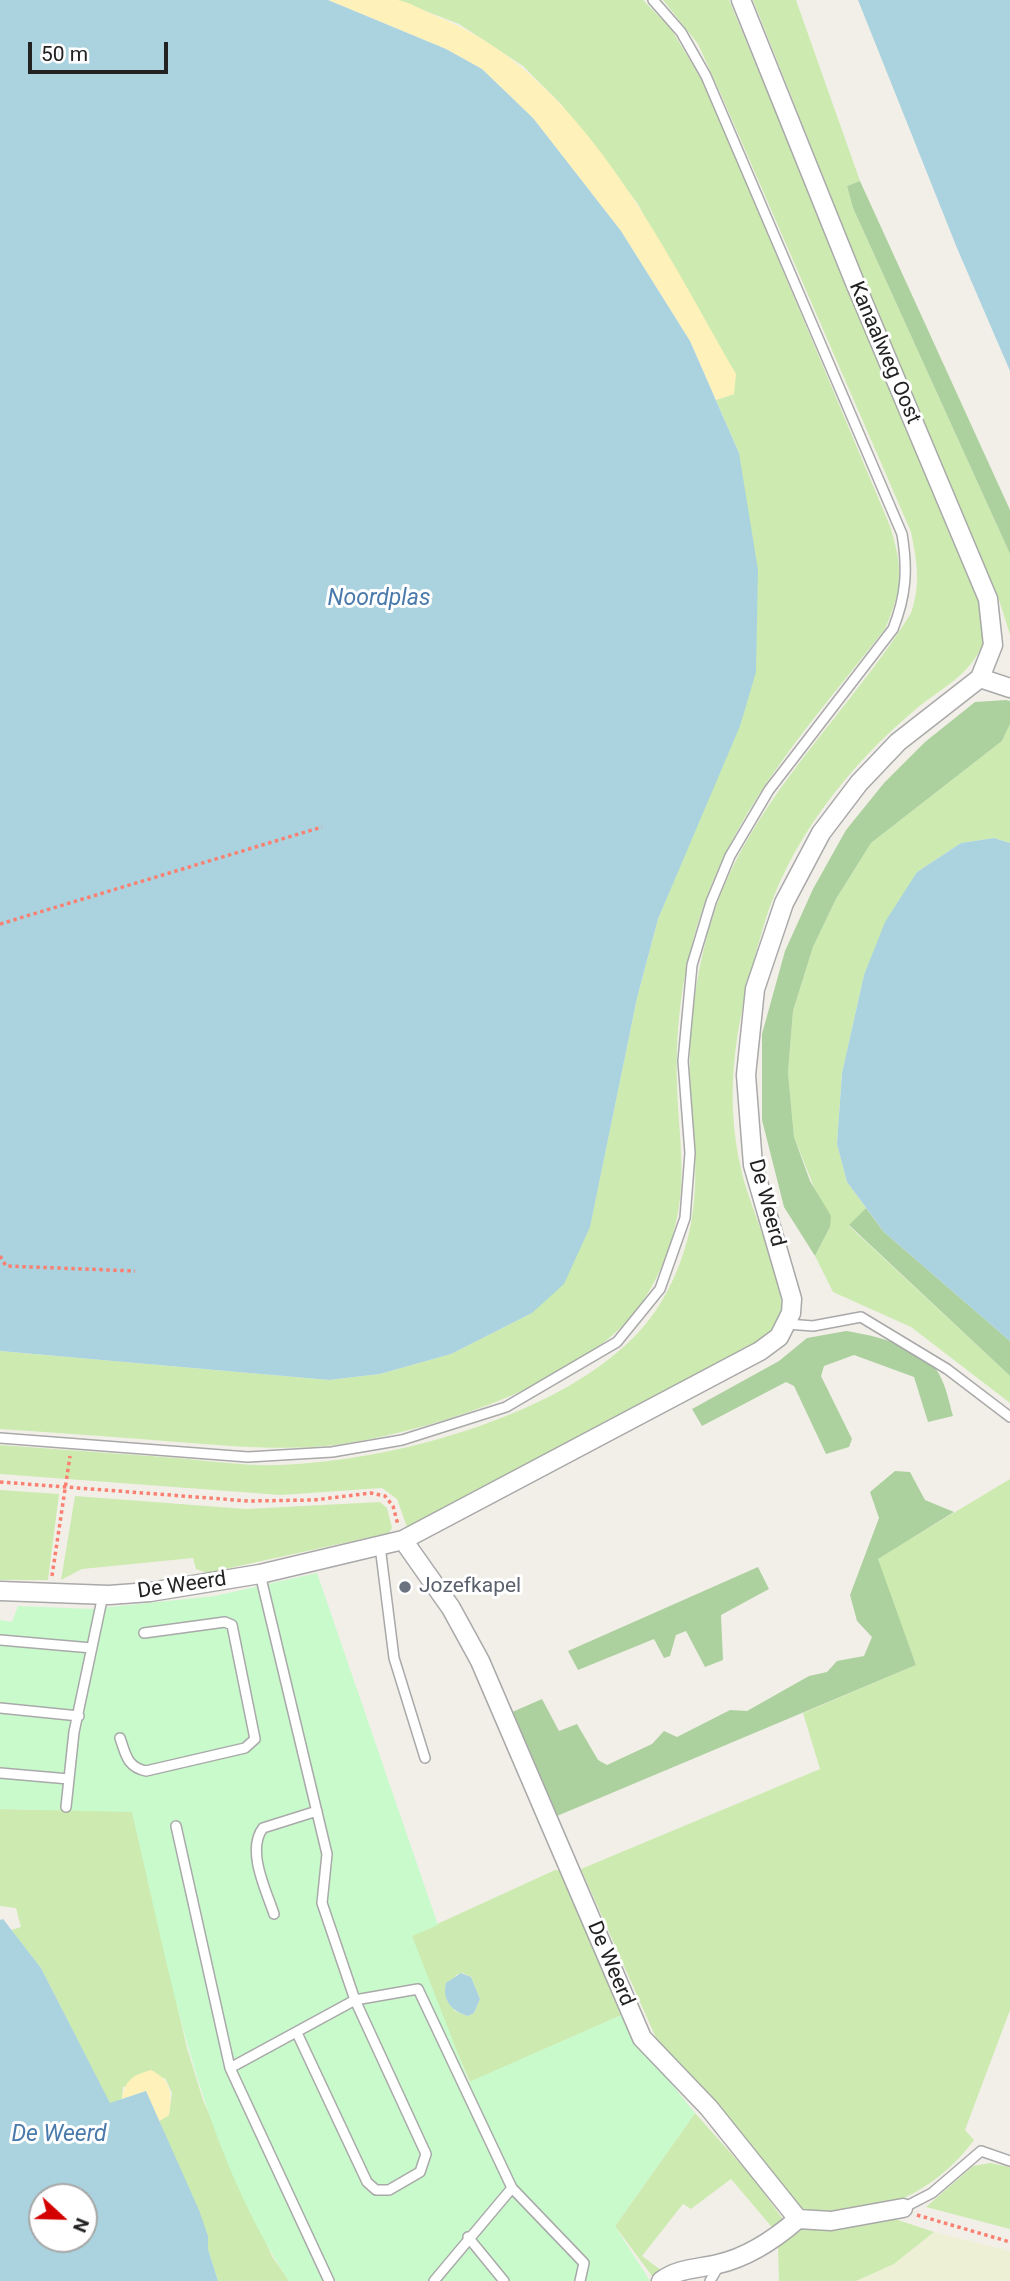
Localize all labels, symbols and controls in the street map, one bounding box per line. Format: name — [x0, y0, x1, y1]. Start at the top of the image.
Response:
scale bar — [32, 28, 172, 72]
text: 50 m — [41, 42, 88, 66]
street label: Kanaalweg Oost — [843, 278, 925, 428]
water label: Noordplas — [328, 585, 430, 613]
street label: De Weerd — [742, 1157, 790, 1249]
street label: De Weerd — [136, 1567, 228, 1605]
place label: Jozefkapel — [419, 1574, 521, 1600]
marker: Jozefkapel — [397, 1579, 413, 1595]
street label: De Weerd — [581, 1918, 639, 2010]
water label: De Weerd — [11, 2121, 107, 2149]
north arrow — [28, 2183, 98, 2253]
text: N — [68, 2215, 94, 2236]

